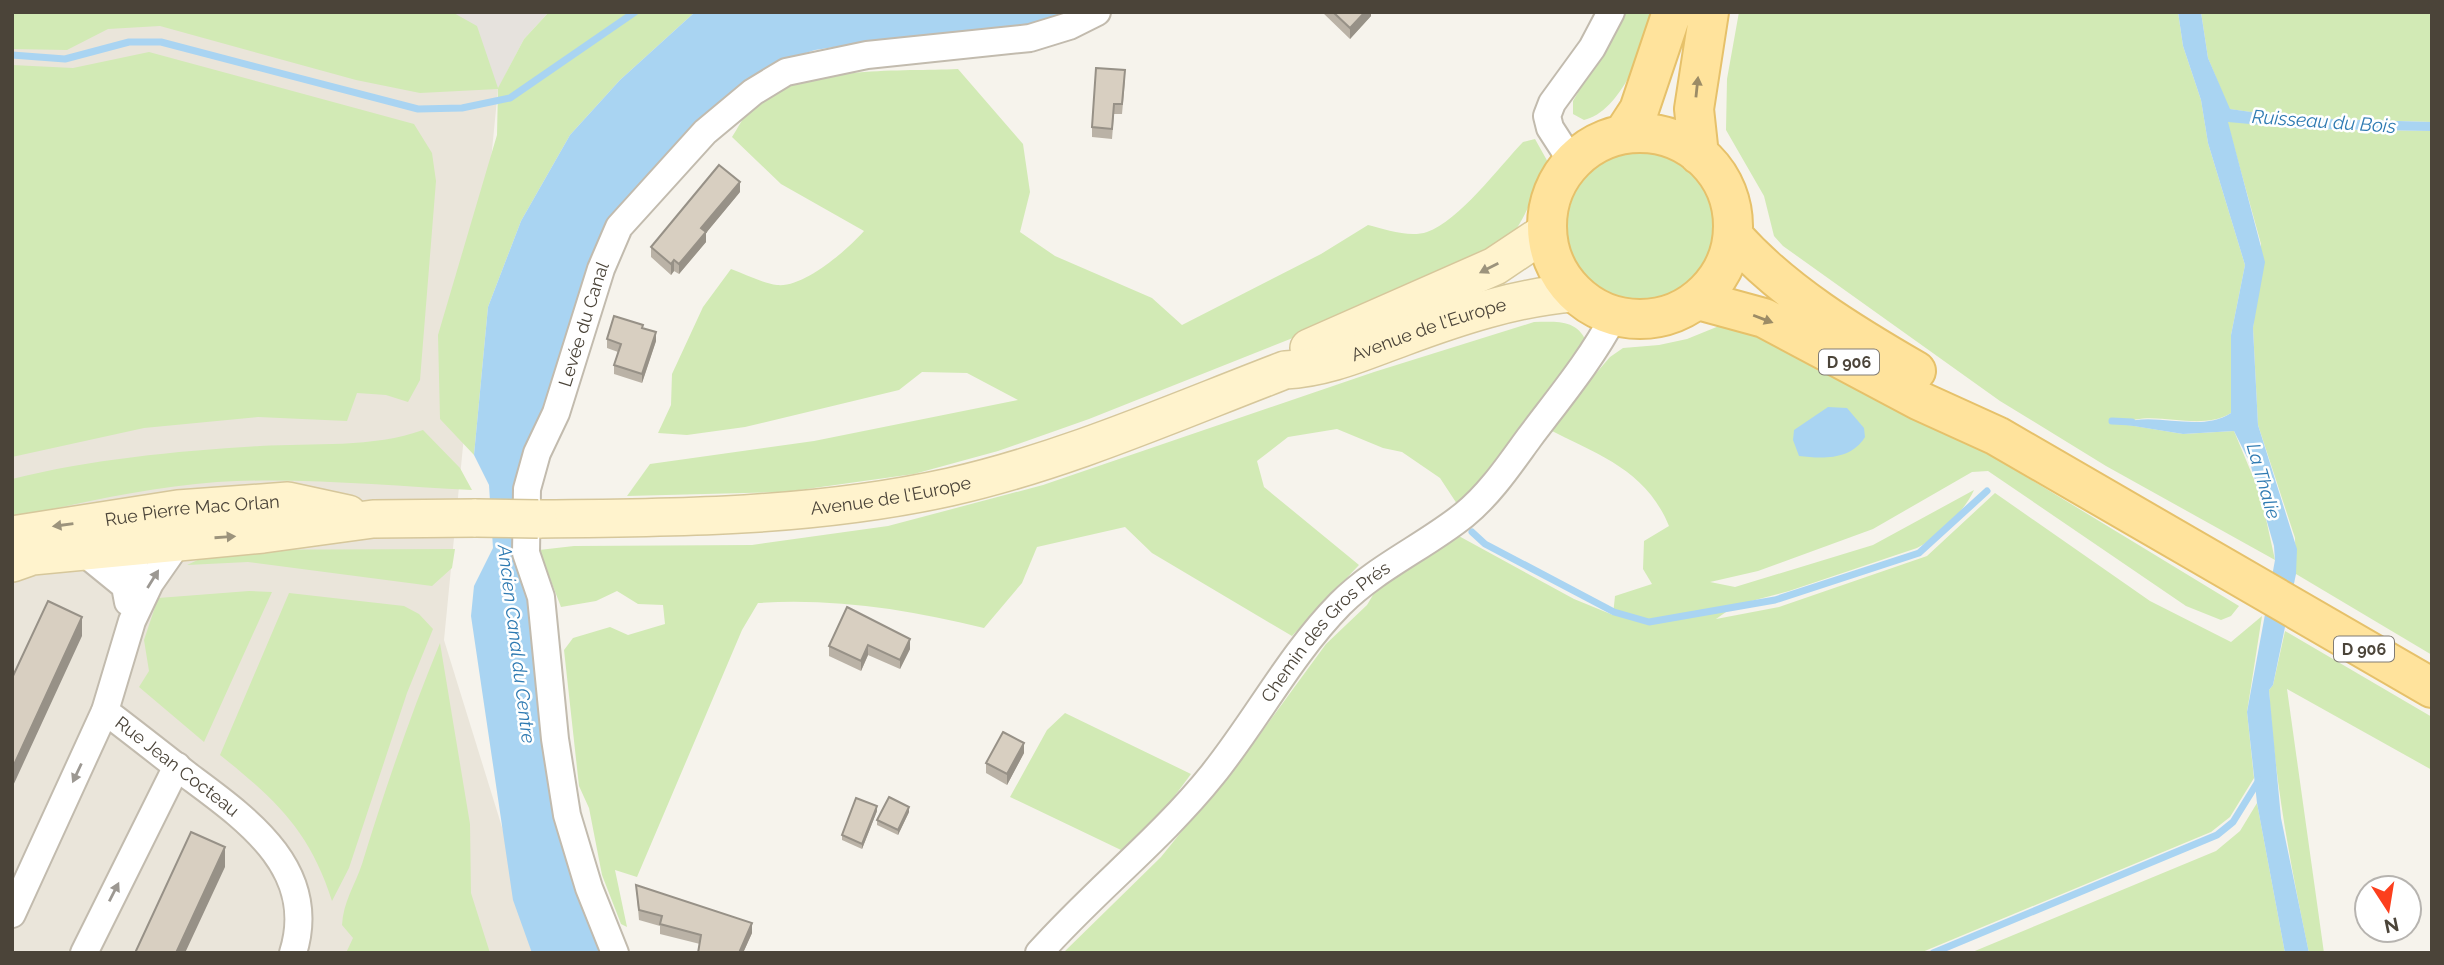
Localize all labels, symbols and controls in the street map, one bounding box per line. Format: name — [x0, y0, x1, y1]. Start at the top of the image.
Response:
one-way arrow — [1691, 76, 1702, 98]
water label: Ruisseau du Bois — [2251, 105, 2397, 137]
street label: Levée du Canal — [554, 258, 613, 389]
one-way arrow — [1478, 262, 1498, 274]
street label: Avenue de l'Europe — [1348, 293, 1509, 365]
one-way arrow — [1753, 313, 1774, 324]
road number: D 906 — [1819, 350, 1879, 374]
water label: La Thalie — [2243, 441, 2285, 521]
street label: Avenue de l'Europe — [809, 471, 973, 519]
street label: Rue Pierre Mac Orlan — [103, 491, 280, 530]
one-way arrow — [51, 520, 73, 531]
one-way arrow — [214, 531, 236, 542]
water label: Ancien Canal du Centre — [494, 542, 540, 745]
street label: Chemin des Gros Prés — [1256, 557, 1394, 706]
one-way arrow — [147, 569, 160, 589]
road number: D 906 — [2334, 636, 2394, 662]
street label: Rue Jean Cocteau — [111, 712, 244, 821]
one-way arrow — [71, 763, 83, 783]
north arrow — [2353, 874, 2423, 944]
one-way arrow — [109, 882, 120, 902]
text: N — [2382, 913, 2401, 938]

